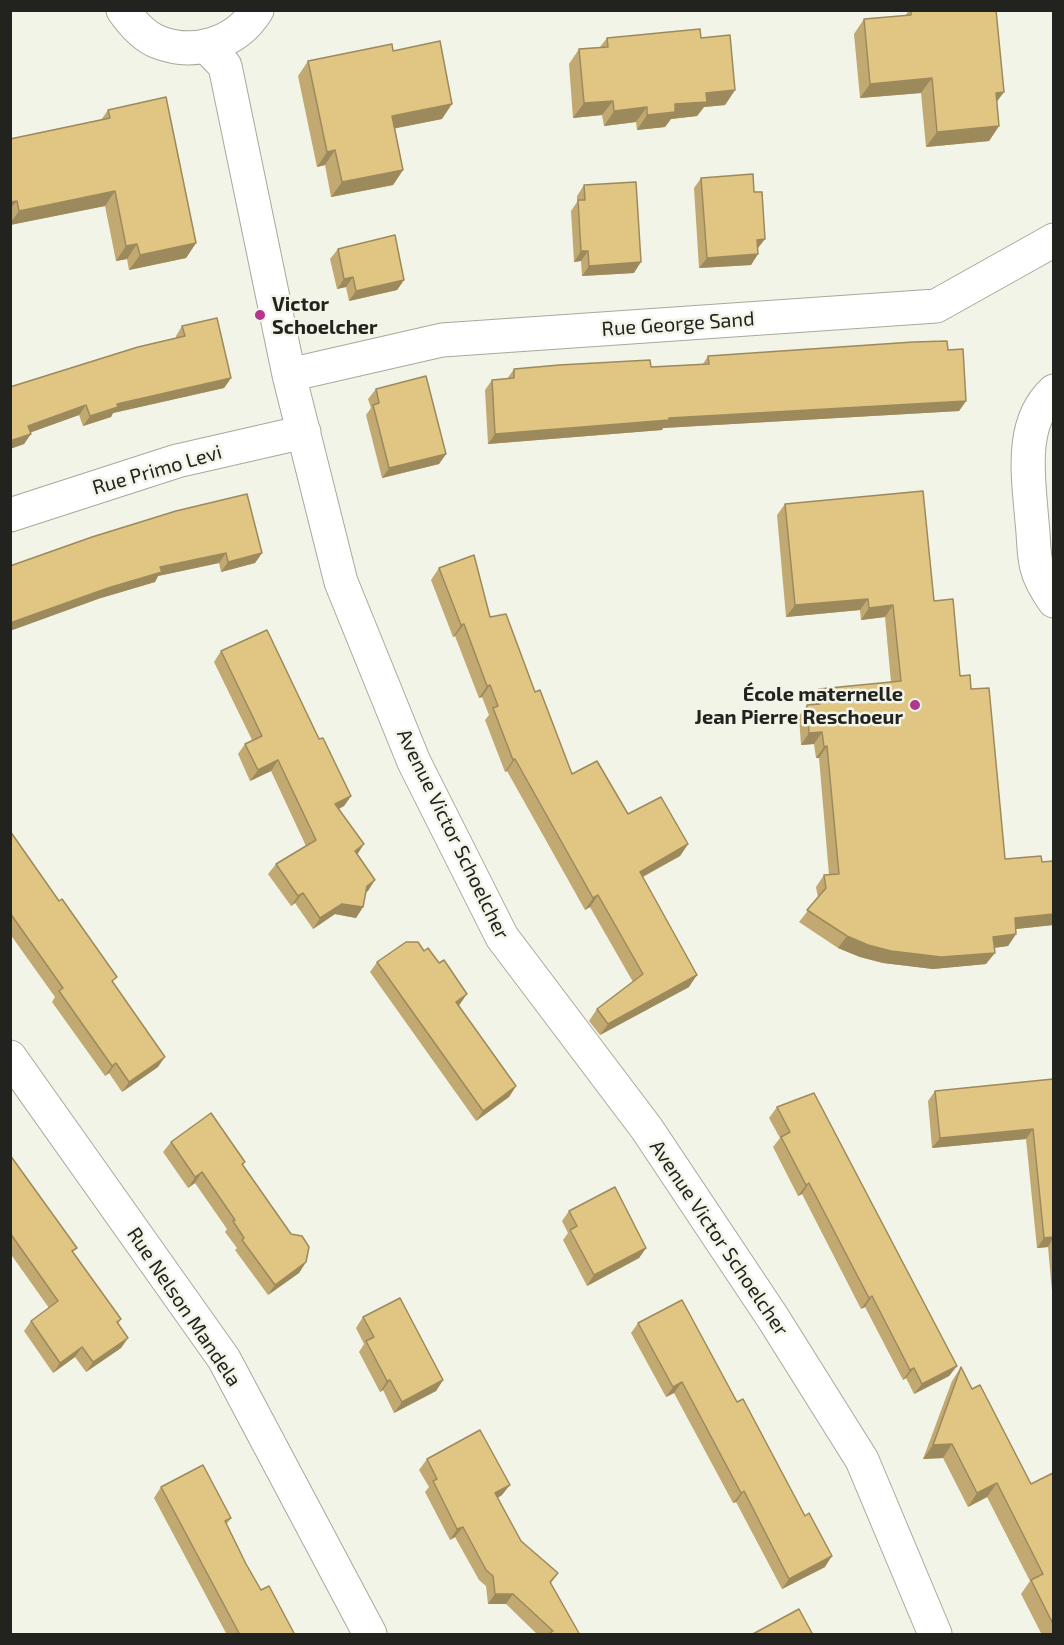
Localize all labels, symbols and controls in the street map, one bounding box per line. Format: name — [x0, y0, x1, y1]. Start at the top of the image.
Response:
place label: Victor Schoelcher — [272, 292, 378, 339]
street label: Rue George Sand — [601, 307, 755, 341]
marker: Victor Schoelcher — [253, 308, 267, 322]
street label: Rue Primo Levi — [89, 440, 225, 500]
place label: École maternelle Jean Pierre Reschoeur — [694, 682, 903, 729]
marker: École maternelle Jean Pierre Reschoeur — [908, 698, 922, 712]
street label: Avenue Victor Schoelcher — [392, 725, 514, 943]
street label: Avenue Victor Schoelcher — [645, 1136, 793, 1340]
street label: Rue Nelson Mandela — [122, 1223, 246, 1391]

